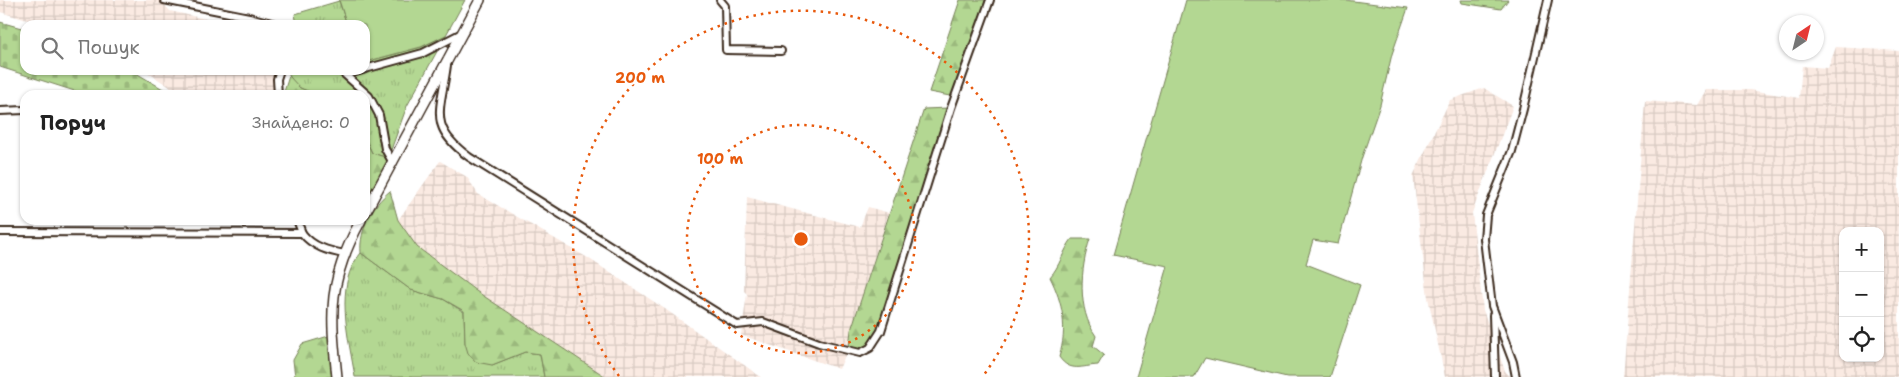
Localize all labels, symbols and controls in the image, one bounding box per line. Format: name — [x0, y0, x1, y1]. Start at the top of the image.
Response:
north arrow — [1779, 15, 1824, 60]
search box — [20, 20, 370, 75]
icon: search — [38, 34, 66, 62]
text: Пошук — [78, 35, 140, 60]
text: 200 m — [615, 68, 665, 88]
text: Поруч — [40, 109, 106, 137]
text: Знайдено: 0 — [252, 112, 350, 133]
text: 100 m — [697, 149, 743, 169]
map controls — [1839, 227, 1884, 362]
button: + — [1839, 227, 1884, 272]
centre of rings — [792, 230, 810, 248]
button: − — [1839, 272, 1884, 317]
button: locate — [1839, 317, 1884, 362]

